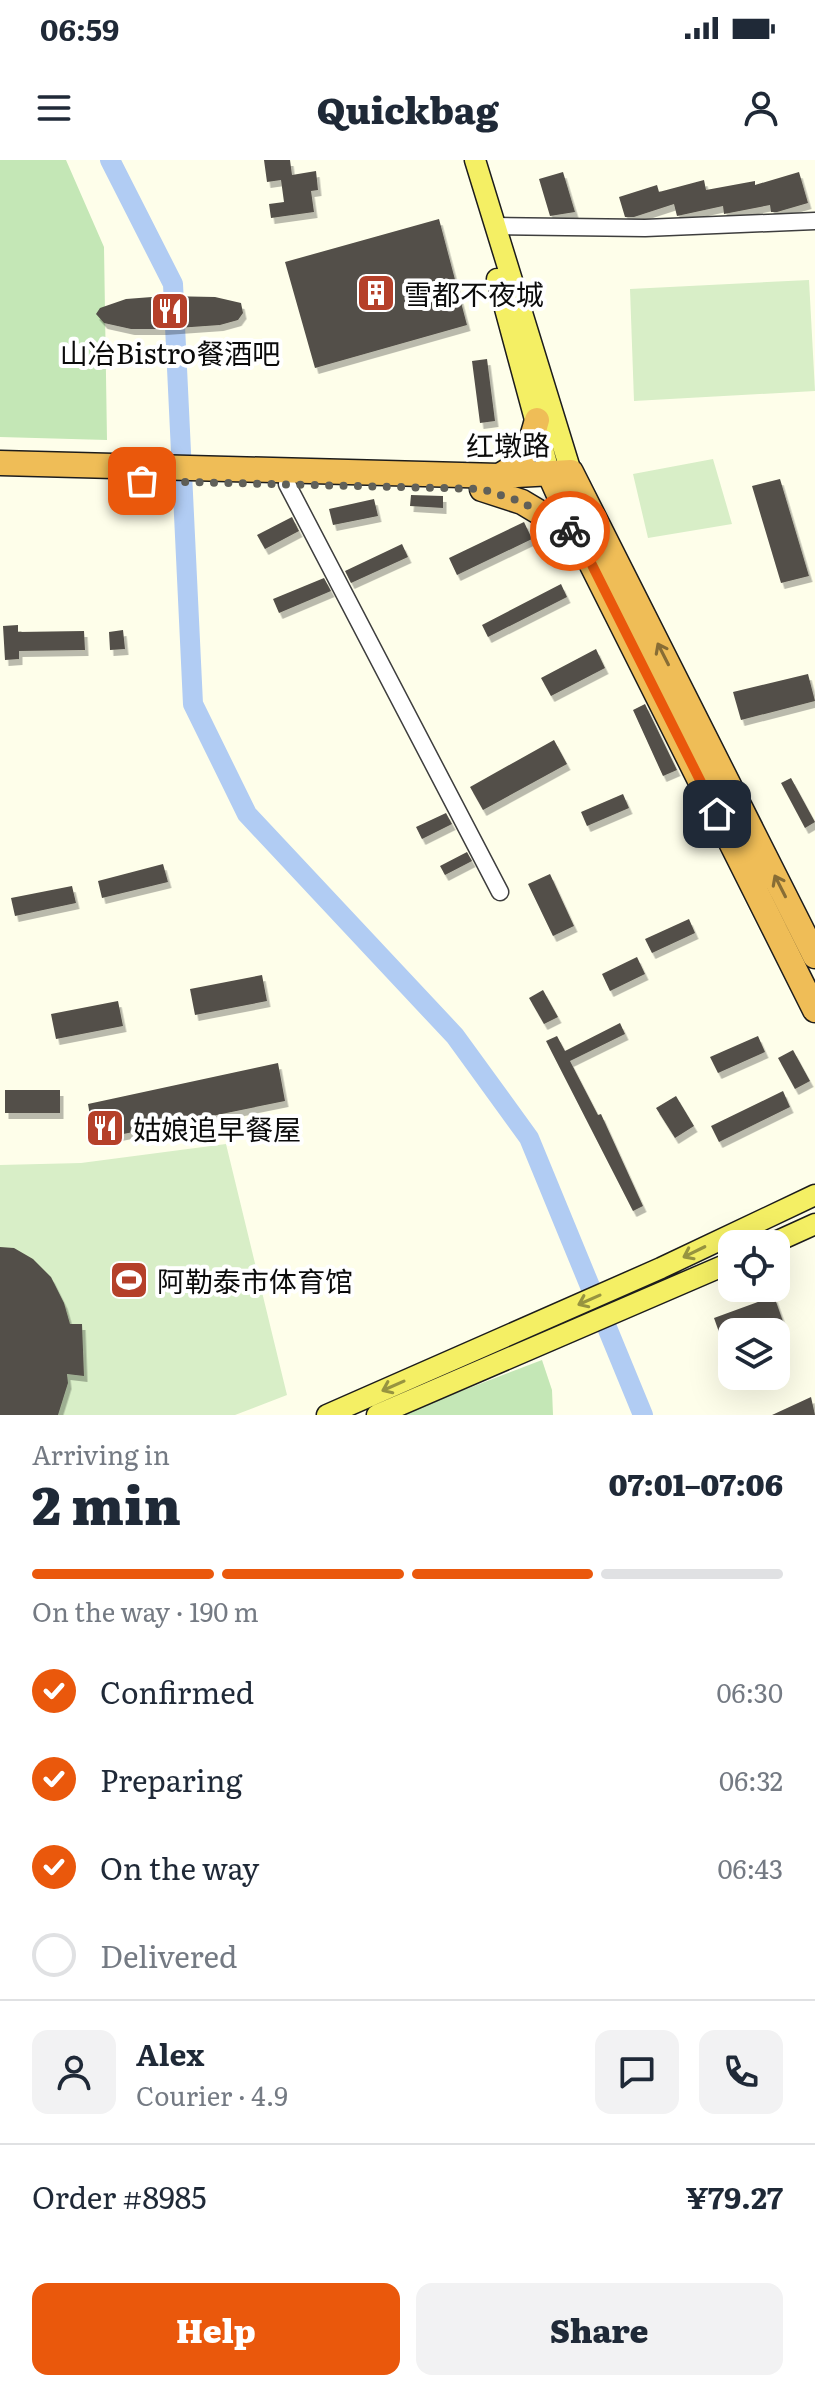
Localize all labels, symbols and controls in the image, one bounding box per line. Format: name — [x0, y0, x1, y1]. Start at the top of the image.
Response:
text: 06:59 — [40, 6, 119, 50]
text: Quickbag — [316, 82, 499, 135]
icon: menu — [32, 86, 76, 130]
icon: person — [739, 86, 783, 130]
building icon: 雪都不夜城 — [355, 272, 397, 314]
place label: 雪都不夜城 — [404, 272, 544, 314]
restaurant icon: 山冶Bistro餐酒吧 — [149, 290, 191, 332]
place label: 山冶Bistro餐酒吧 — [60, 331, 280, 373]
street label: 红墩路 — [466, 422, 550, 466]
pin — [108, 447, 176, 515]
icon: bag — [120, 459, 164, 503]
courier — [530, 491, 610, 571]
icon: bike — [548, 509, 592, 553]
one-way arrow — [654, 643, 670, 667]
pin — [683, 780, 751, 848]
icon: home — [695, 792, 739, 836]
one-way arrow — [772, 875, 787, 899]
restaurant icon: 姑娘追早餐屋 — [84, 1107, 126, 1149]
place label: 姑娘追早餐屋 — [133, 1107, 301, 1149]
map controls — [718, 1230, 790, 1390]
button: locate — [718, 1230, 790, 1302]
one-way arrow — [682, 1245, 706, 1260]
sports icon: 阿勒泰市体育馆 — [108, 1259, 150, 1301]
place label: 阿勒泰市体育馆 — [157, 1259, 353, 1301]
one-way arrow — [577, 1293, 601, 1308]
button: layers — [718, 1318, 790, 1390]
one-way arrow — [381, 1380, 406, 1395]
text: Arriving in — [32, 1434, 170, 1473]
text: 07:01–07:06 — [608, 1461, 783, 1505]
text: 2 min — [32, 1464, 181, 1541]
text: On the way · 190 m — [32, 1591, 259, 1630]
icon: check — [32, 1669, 76, 1713]
text: Confirmed — [100, 1669, 254, 1713]
text: 06:30 — [716, 1672, 783, 1711]
icon: check — [32, 1757, 76, 1801]
text: Preparing — [100, 1757, 242, 1801]
text: 06:32 — [719, 1760, 783, 1799]
icon: check — [32, 1845, 76, 1889]
text: On the way — [100, 1845, 259, 1889]
text: 06:43 — [717, 1848, 783, 1887]
text: Delivered — [100, 1933, 237, 1977]
button: person — [32, 2030, 116, 2114]
button: chat — [595, 2030, 679, 2114]
button: phone — [699, 2030, 783, 2114]
text: Alex — [136, 2031, 204, 2075]
text: Courier · 4.9 — [136, 2075, 288, 2114]
text: Order #8985 — [32, 2174, 206, 2218]
text: ¥79.27 — [685, 2174, 783, 2218]
button: Help — [32, 2283, 400, 2375]
button: Share — [416, 2283, 783, 2375]

